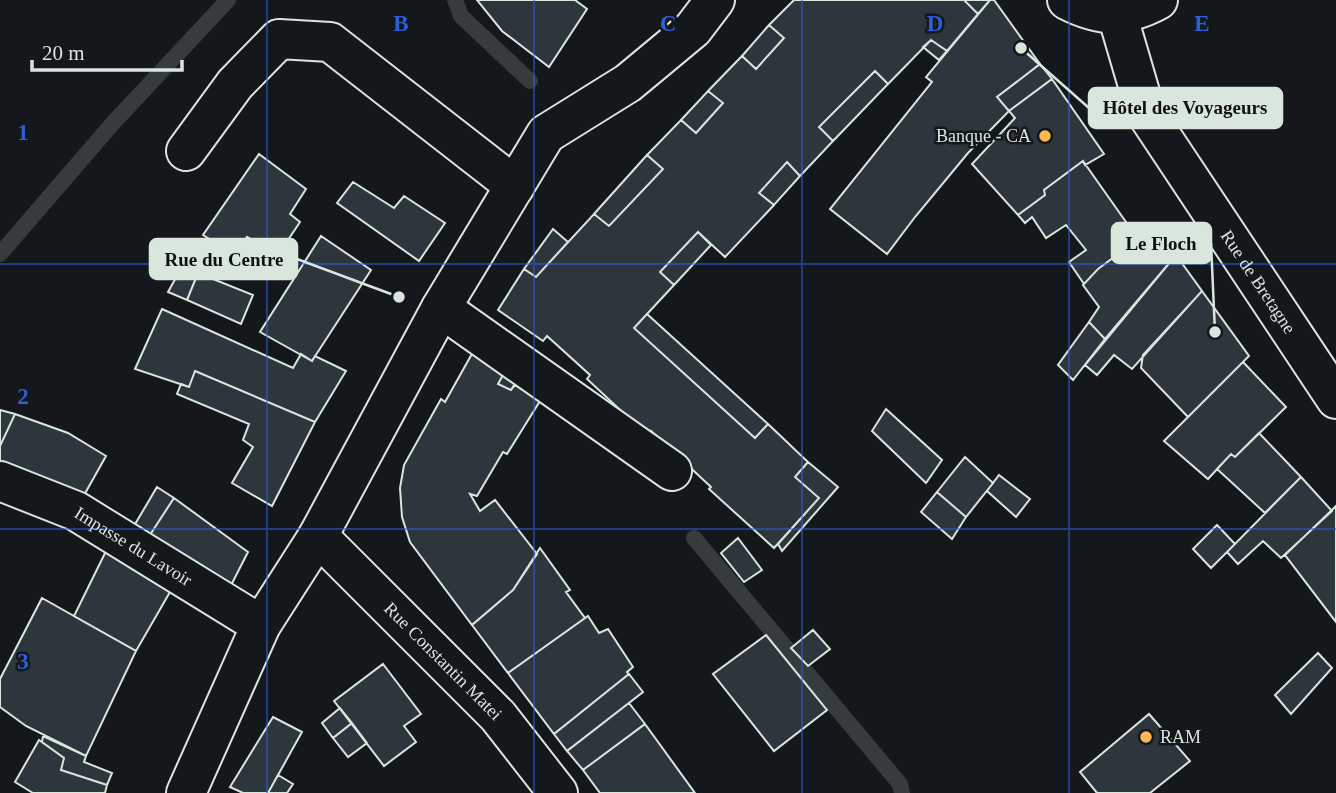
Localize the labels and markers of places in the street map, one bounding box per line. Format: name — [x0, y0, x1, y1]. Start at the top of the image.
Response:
callout: Hôtel des Voyageurs — [1089, 88, 1282, 128]
place label: Banque - CA — [936, 126, 1031, 146]
marker: Banque - CA — [1037, 128, 1053, 144]
callout: Le Floch — [1112, 223, 1211, 263]
callout: Rue du Centre — [150, 239, 297, 279]
place label: RAM — [1160, 727, 1201, 747]
marker: RAM — [1138, 729, 1154, 745]

